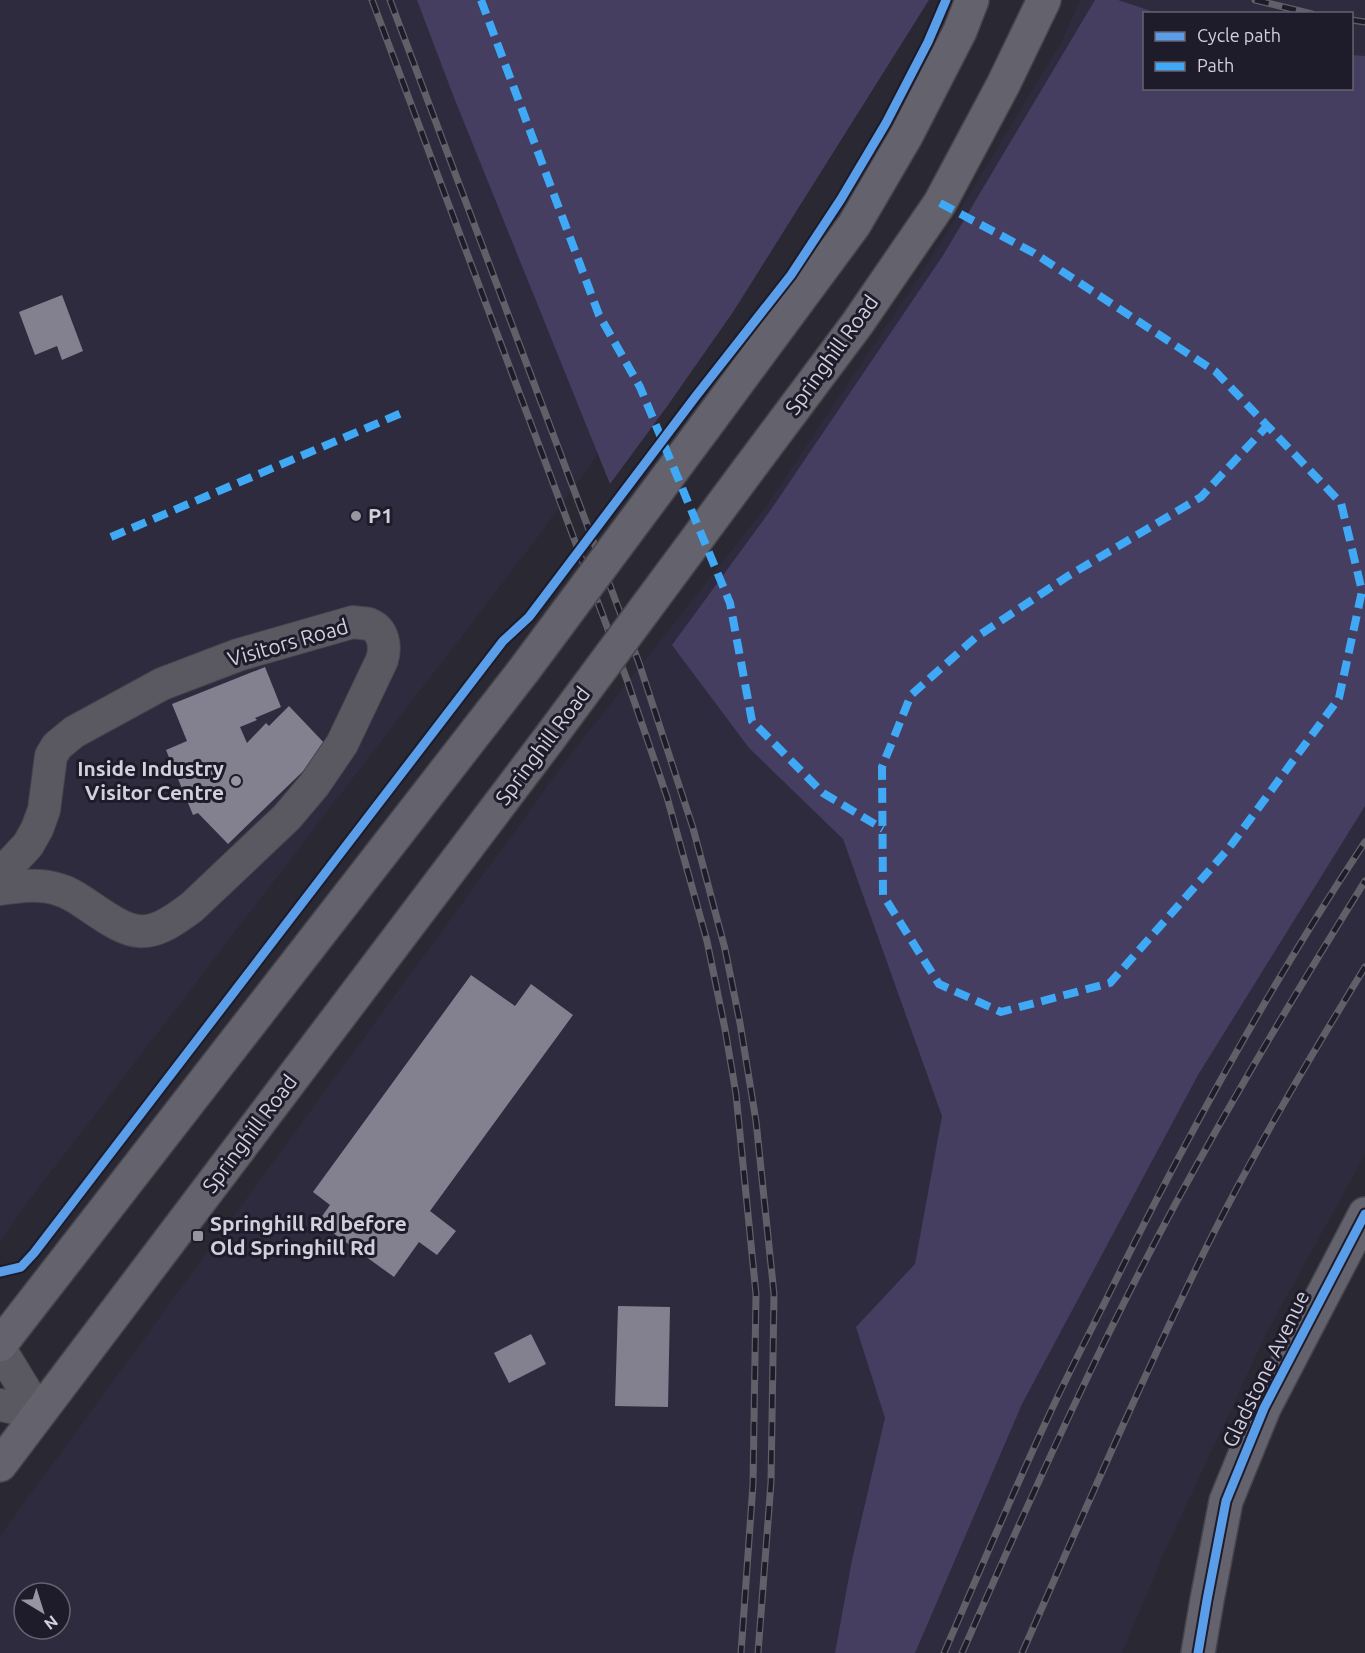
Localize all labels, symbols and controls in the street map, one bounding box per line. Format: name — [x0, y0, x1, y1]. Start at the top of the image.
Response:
legend — [1143, 12, 1353, 90]
text: Cycle path — [1197, 25, 1281, 45]
text: Path — [1197, 55, 1234, 75]
street label: Springhill Road — [780, 290, 883, 419]
place label: P1 — [368, 503, 393, 527]
marker: P1 — [349, 509, 363, 523]
street label: Visitors Road — [225, 613, 351, 671]
street label: Springhill Road — [490, 682, 594, 809]
place label: Inside Industry Visitor Centre — [77, 756, 224, 804]
marker: Inside Industry Visitor Centre — [229, 774, 243, 788]
street label: Springhill Road — [197, 1070, 301, 1197]
place label: Springhill Rd before Old Springhill Rd — [210, 1211, 407, 1259]
marker: Springhill Rd before Old Springhill Rd — [191, 1229, 205, 1243]
street label: Gladstone Avenue — [1217, 1286, 1313, 1451]
north arrow — [12, 1581, 72, 1641]
text: N — [41, 1612, 61, 1634]

